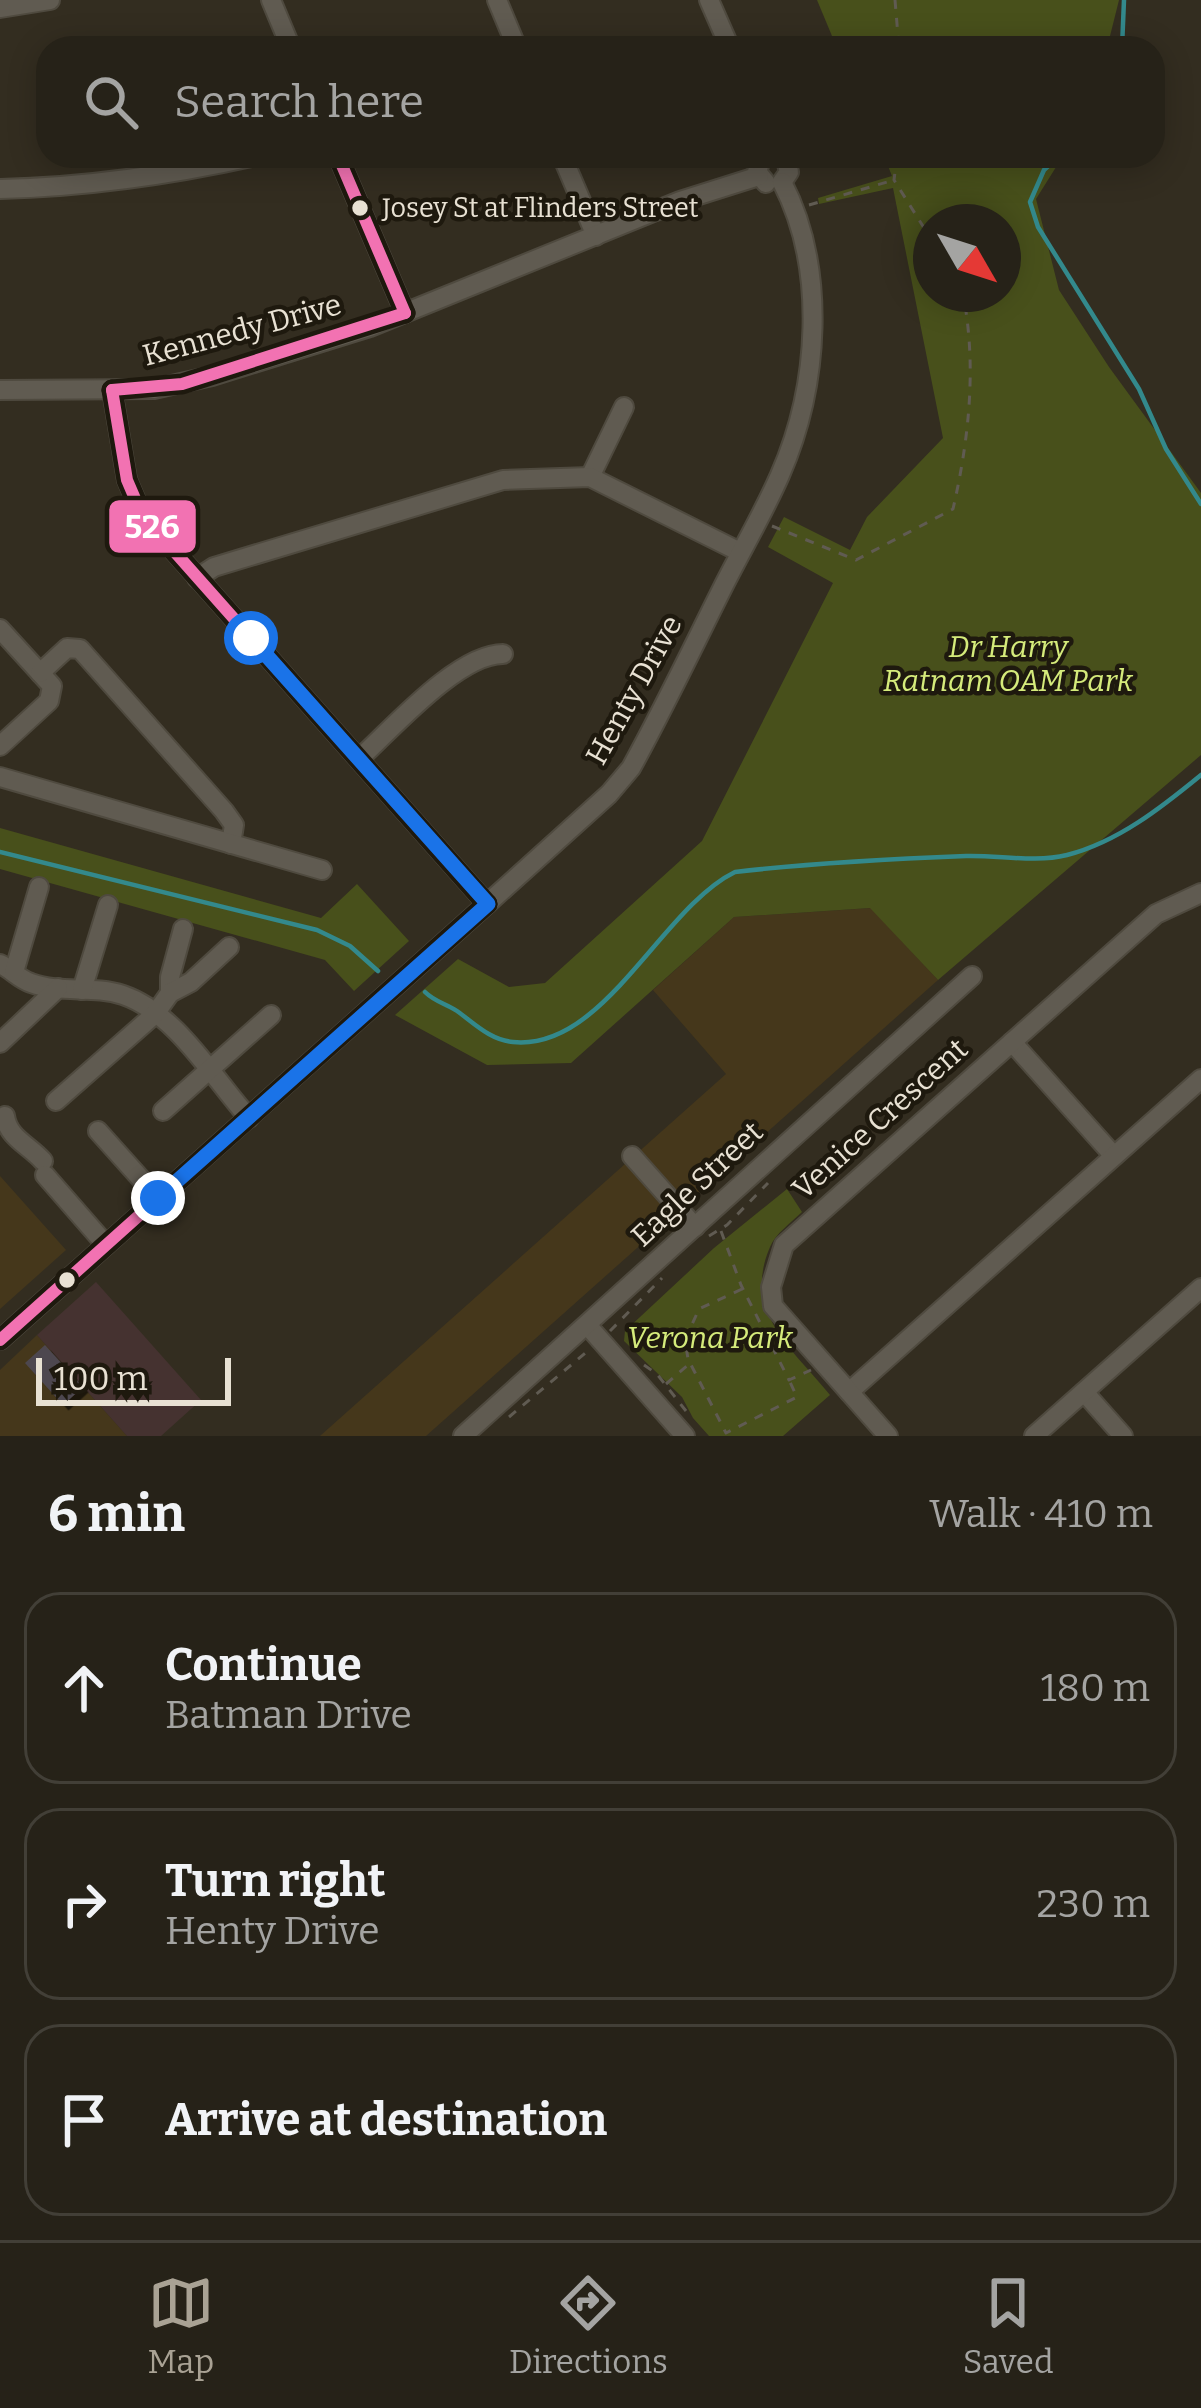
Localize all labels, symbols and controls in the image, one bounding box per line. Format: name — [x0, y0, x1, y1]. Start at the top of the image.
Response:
search box — [36, 36, 1165, 168]
icon: search — [78, 69, 144, 135]
text: Search here — [174, 75, 424, 129]
place label: Josey St at Flinders Street — [381, 192, 699, 224]
marker: Josey St at Flinders Street — [349, 197, 371, 219]
north arrow — [913, 204, 1021, 312]
street label: Kennedy Drive — [139, 286, 345, 374]
line badge: 526 — [107, 498, 198, 555]
text: 526 — [124, 507, 180, 547]
street label: Henty Drive — [578, 609, 690, 771]
route start — [224, 611, 278, 665]
park label: Dr Harry Ratnam OAM Park — [883, 629, 1134, 699]
street label: Venice Crescent — [785, 1031, 975, 1207]
street label: Eagle Street — [624, 1114, 770, 1254]
route end — [131, 1171, 185, 1225]
unlabelled marker — [56, 1269, 78, 1291]
park label: Verona Park — [627, 1320, 794, 1356]
scale bar — [36, 1352, 231, 1405]
text: 100 m — [54, 1359, 148, 1399]
text: 6 min — [48, 1483, 185, 1545]
text: Walk · 410 m — [929, 1491, 1153, 1537]
text: Continue — [165, 1638, 362, 1692]
icon: ahead — [51, 1655, 117, 1721]
text: 180 m — [1041, 1665, 1150, 1711]
text: Batman Drive — [165, 1692, 412, 1738]
text: Turn right — [165, 1854, 385, 1908]
icon: right — [51, 1871, 117, 1937]
text: 230 m — [1037, 1881, 1150, 1927]
text: Henty Drive — [165, 1908, 380, 1954]
icon: arrive — [51, 2087, 117, 2153]
text: Arrive at destination — [165, 2093, 607, 2147]
tab: Map — [148, 2270, 214, 2382]
tab: Directions — [509, 2270, 668, 2382]
tab: Saved — [963, 2270, 1053, 2382]

